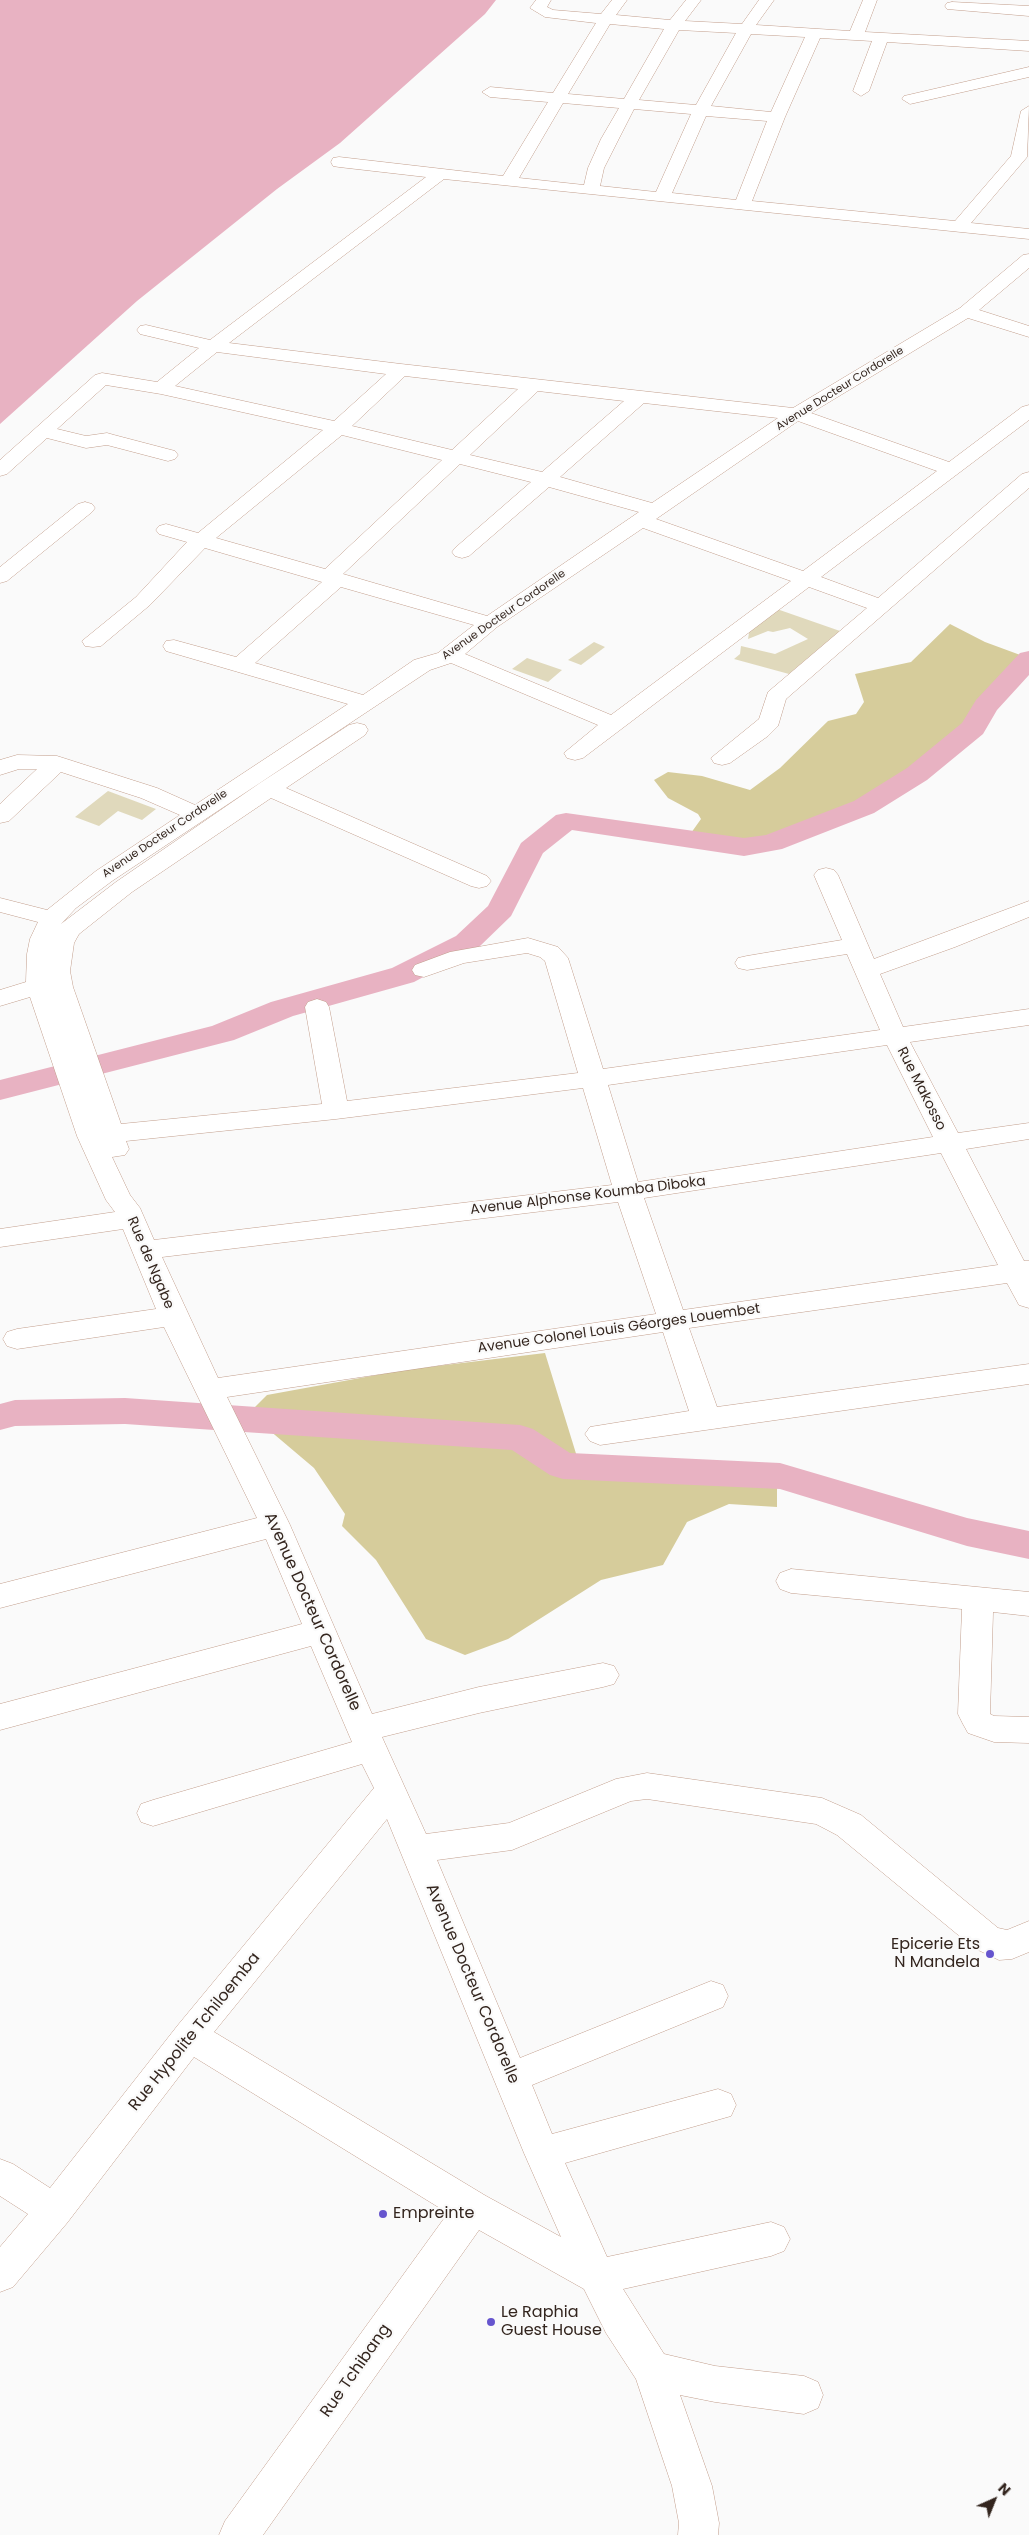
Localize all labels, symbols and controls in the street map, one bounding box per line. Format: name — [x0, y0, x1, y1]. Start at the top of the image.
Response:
street label: Avenue Docteur Cordorelle — [774, 344, 906, 434]
street label: Avenue Docteur Cordorelle — [440, 567, 568, 663]
street label: Avenue Docteur Cordorelle — [100, 787, 230, 881]
street label: Rue Makosso — [893, 1045, 949, 1133]
street label: Avenue Alphonse Koumba Diboka — [469, 1173, 707, 1219]
street label: Rue de Ngabe — [123, 1214, 177, 1312]
street label: Avenue Colonel Louis Géorges Louembet — [477, 1301, 761, 1357]
street label: Avenue Docteur Cordorelle — [259, 1510, 365, 1714]
street label: Avenue Docteur Cordorelle — [421, 1881, 523, 2087]
place label: Epicerie Ets N Mandela — [891, 1935, 980, 1973]
marker: Epicerie Ets N Mandela — [984, 1948, 996, 1960]
street label: Rue Hypolite Tchiloemba — [125, 1949, 265, 2115]
place label: Empreinte — [393, 2204, 474, 2224]
marker: Empreinte — [377, 2208, 389, 2220]
place label: Le Raphia Guest House — [501, 2303, 602, 2341]
marker: Le Raphia Guest House — [485, 2316, 497, 2328]
street label: Rue Tchibang — [317, 2321, 395, 2421]
north arrow — [969, 2475, 1019, 2525]
text: N — [994, 2478, 1015, 2500]

